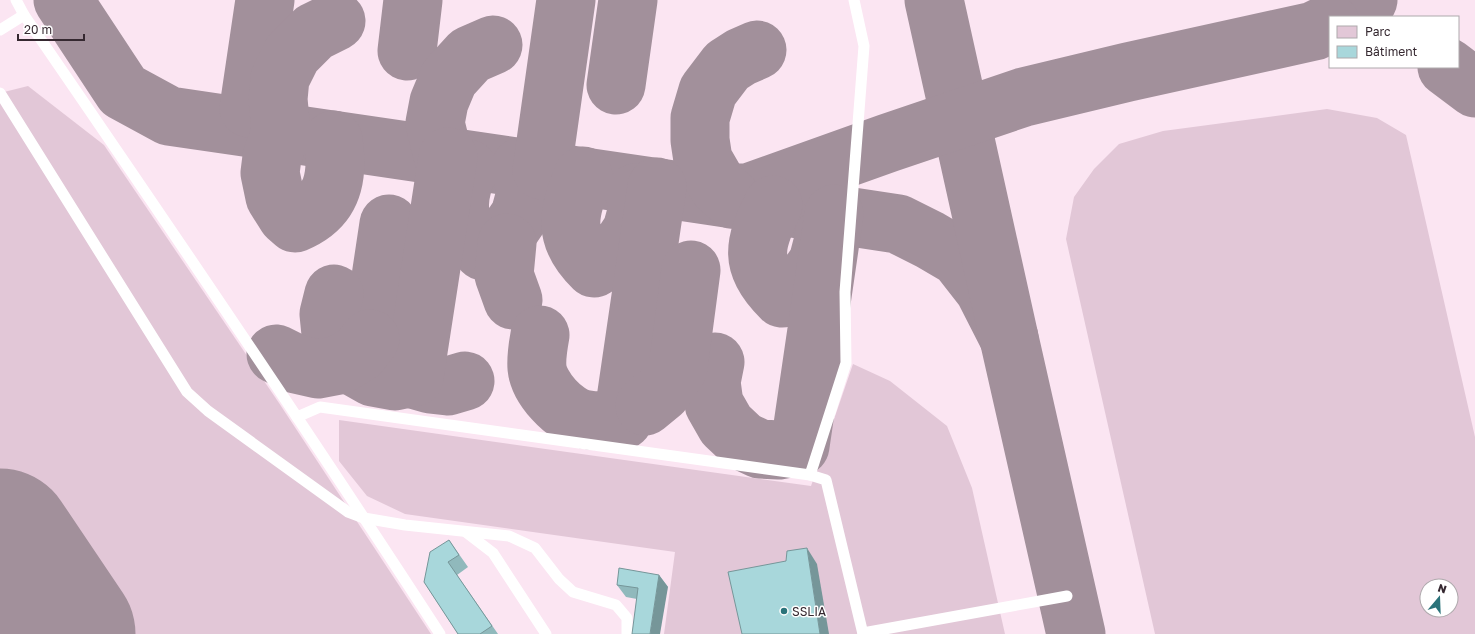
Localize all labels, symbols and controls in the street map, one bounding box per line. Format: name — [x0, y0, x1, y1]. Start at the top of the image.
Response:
scale bar — [18, 16, 84, 42]
legend — [1329, 16, 1459, 68]
text: 20 m — [24, 22, 52, 37]
text: Parc — [1365, 24, 1391, 39]
text: Bâtiment — [1365, 44, 1418, 59]
north arrow — [1419, 578, 1459, 618]
text: N — [1436, 581, 1448, 596]
place label: SSLIA — [792, 604, 826, 619]
marker: SSLIA — [779, 606, 789, 616]

